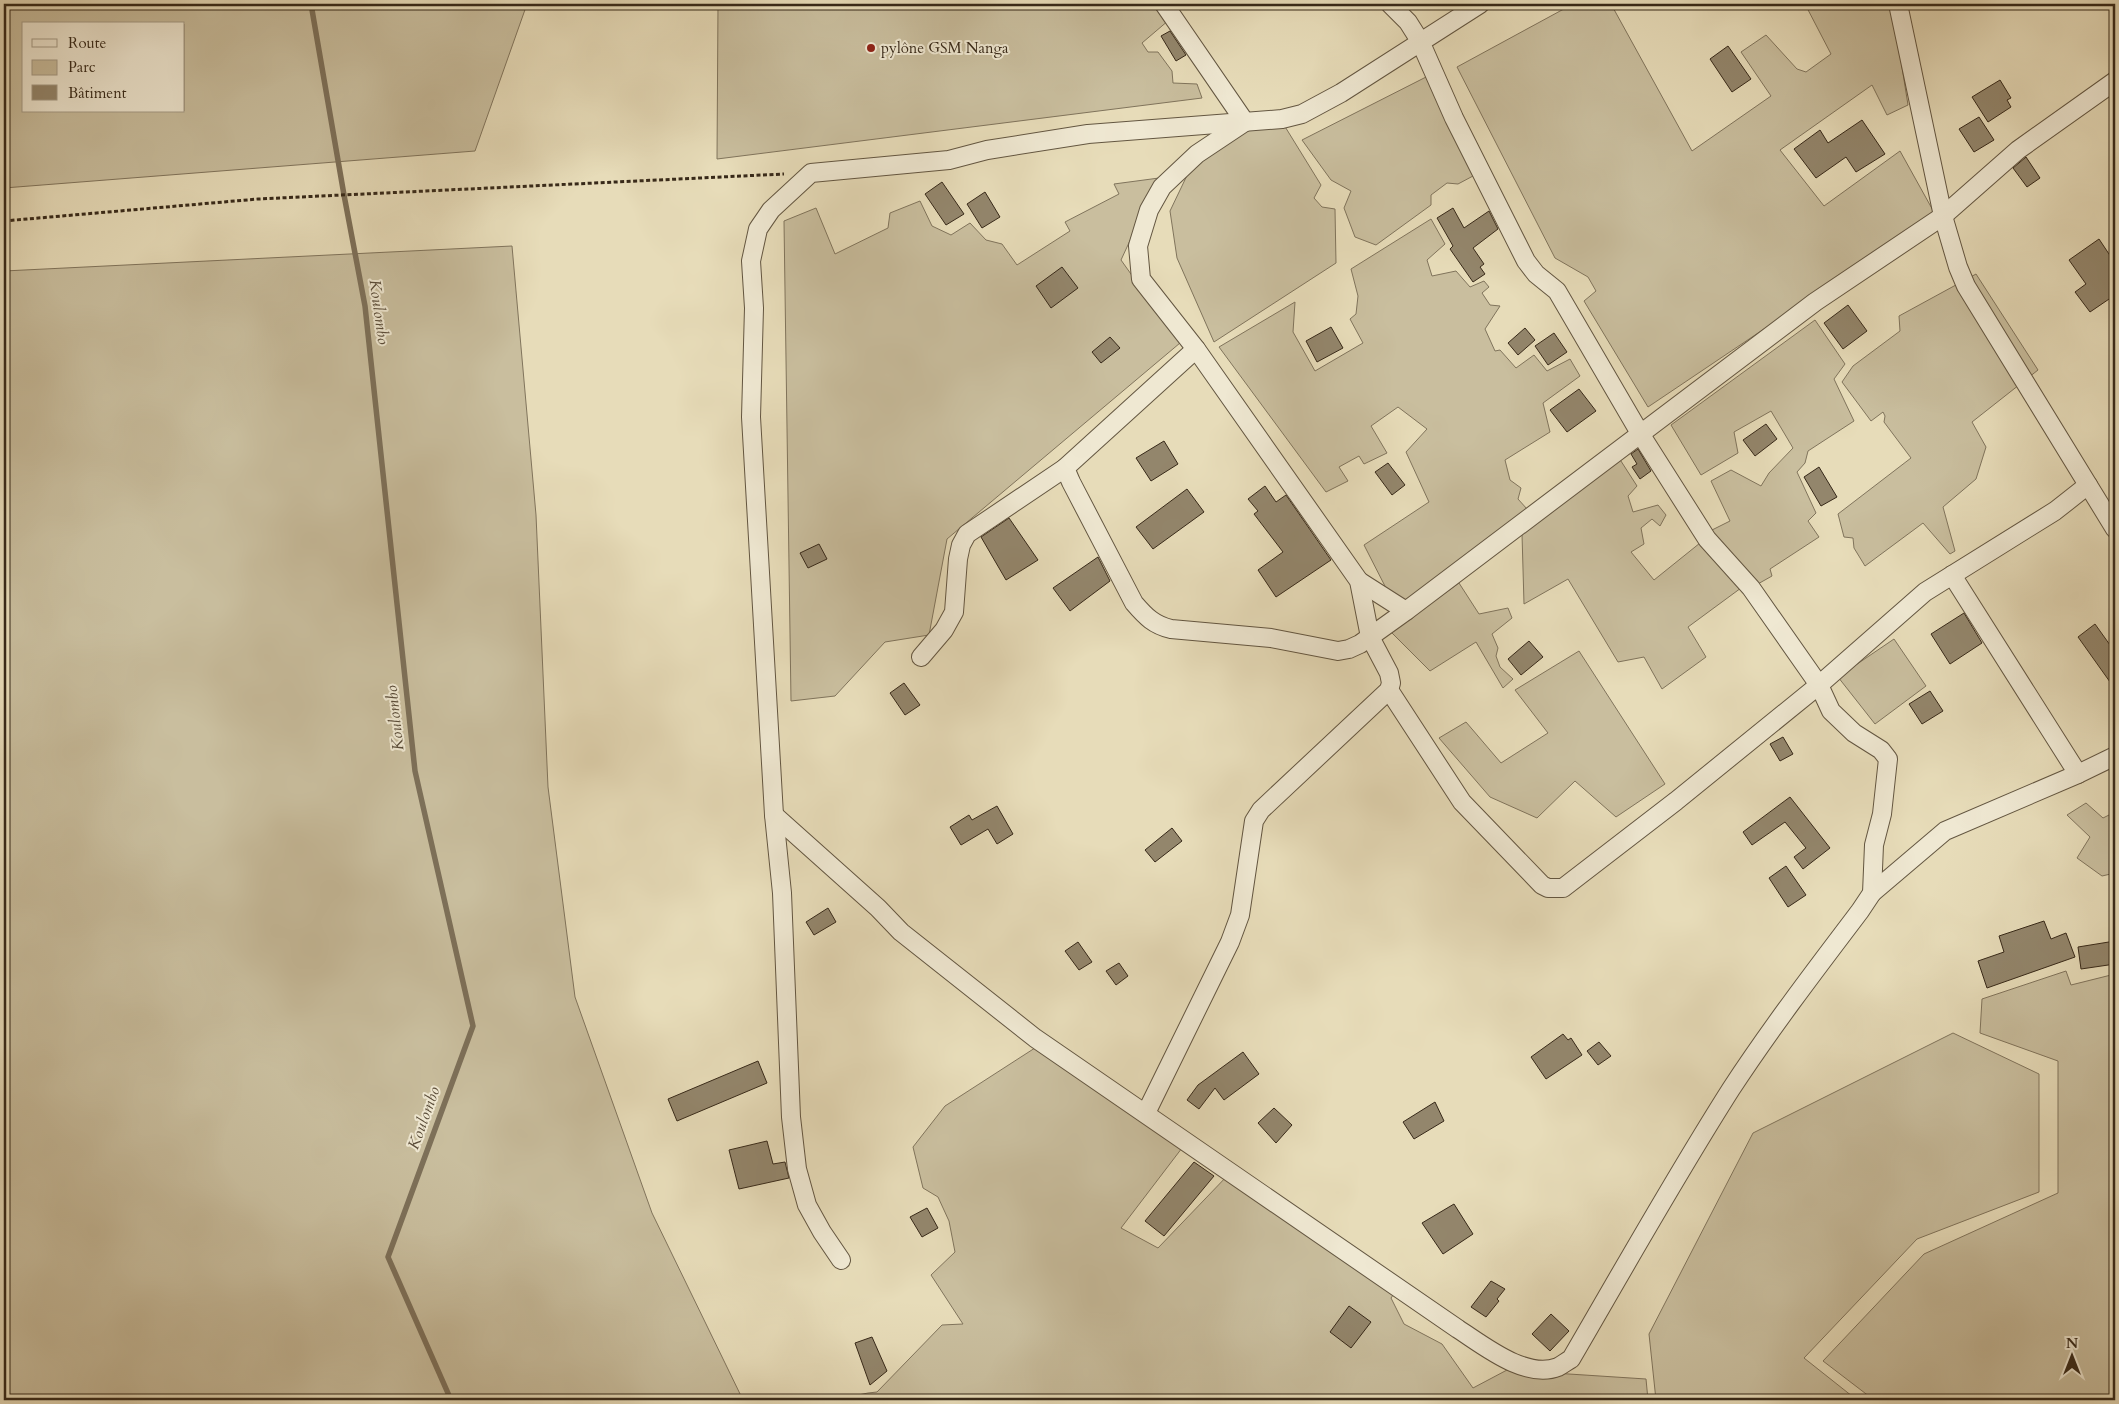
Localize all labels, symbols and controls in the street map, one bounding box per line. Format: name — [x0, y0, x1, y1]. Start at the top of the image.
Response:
legend — [22, 22, 185, 112]
text: Route — [68, 33, 106, 53]
place label: pylône GSM Nanga — [881, 38, 1009, 58]
marker: pylône GSM Nanga — [865, 42, 877, 54]
text: Parc — [68, 57, 96, 77]
text: Bâtiment — [68, 83, 127, 103]
water label: Koulombo — [364, 278, 395, 346]
water label: Koulombo — [381, 684, 409, 752]
water label: Koulombo — [402, 1083, 446, 1152]
north arrow — [2046, 1332, 2096, 1382]
text: N — [2066, 1334, 2078, 1353]

